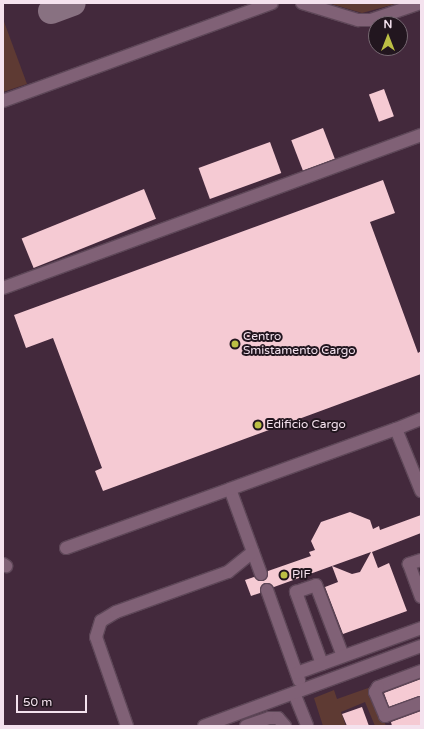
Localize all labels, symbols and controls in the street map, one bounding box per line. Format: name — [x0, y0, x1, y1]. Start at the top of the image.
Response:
north arrow — [368, 16, 408, 56]
text: N — [384, 18, 392, 31]
place label: Centro Smistamento Cargo — [243, 330, 356, 358]
marker: Centro Smistamento Cargo — [230, 339, 240, 349]
place label: Edificio Cargo — [266, 418, 346, 432]
marker: Edificio Cargo — [253, 420, 263, 430]
place label: PIF — [292, 568, 311, 582]
marker: PIF — [279, 570, 289, 580]
scale bar — [18, 687, 89, 713]
text: 50 m — [23, 695, 52, 709]

